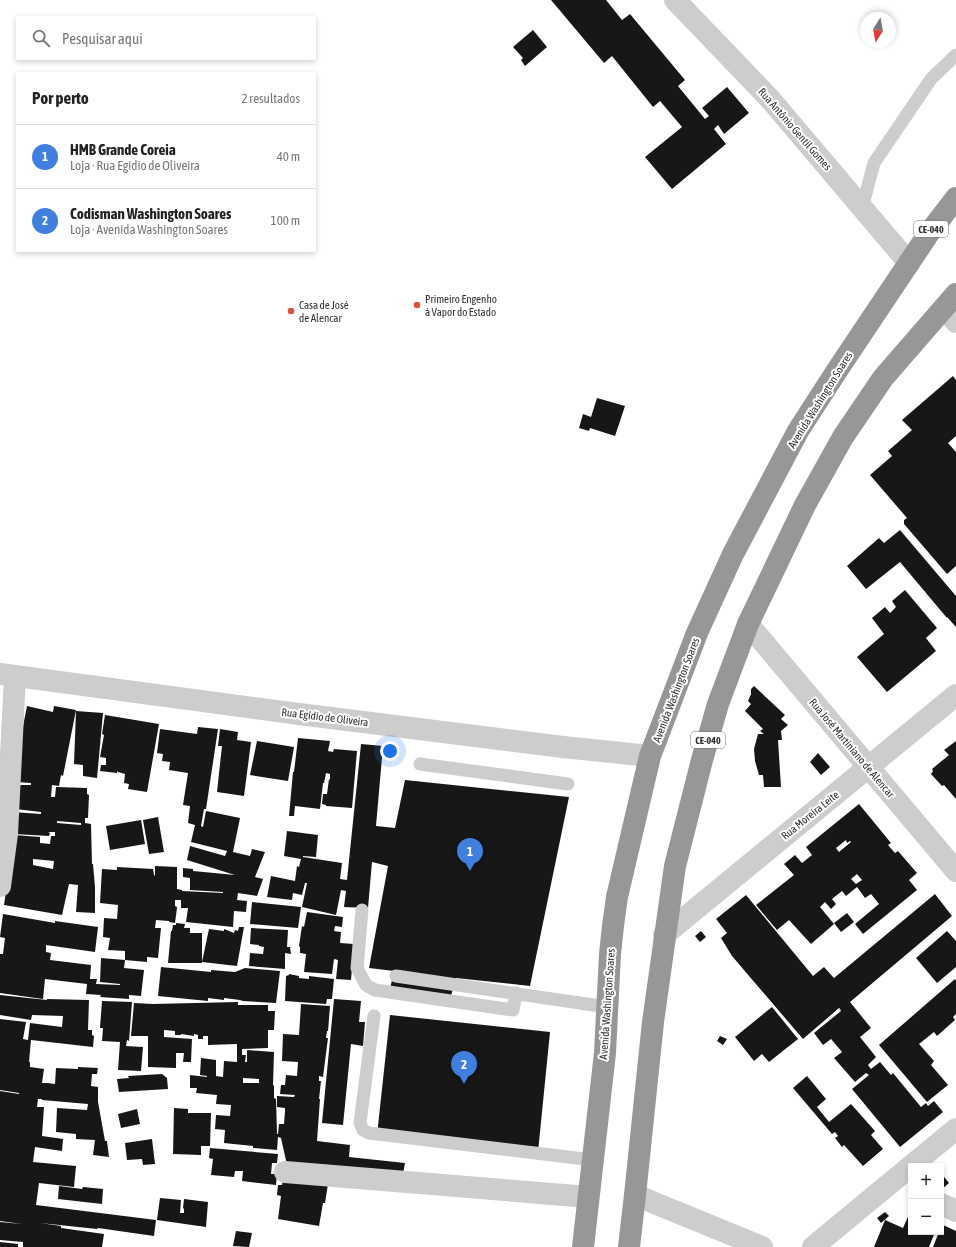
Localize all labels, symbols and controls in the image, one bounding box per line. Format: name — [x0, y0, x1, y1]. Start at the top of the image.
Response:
north arrow — [860, 12, 896, 48]
search box — [16, 16, 316, 60]
icon: search — [30, 27, 52, 49]
text: Pesquisar aqui — [62, 30, 143, 47]
street label: Rua Antônio Gentil Gomes — [756, 85, 834, 173]
text: Por perto — [32, 88, 89, 108]
text: 2 resultados — [241, 91, 300, 106]
text: HMB Grande Coreia — [70, 141, 176, 158]
text: 1 — [42, 149, 48, 164]
text: 40 m — [277, 149, 300, 164]
text: Loja · Rua Egídio de Oliveira — [70, 158, 200, 173]
text: Codisman Washington Soares — [70, 205, 231, 222]
text: 2 — [42, 213, 48, 228]
text: 100 m — [271, 213, 300, 228]
road number: CE-040 — [914, 221, 948, 237]
text: Loja · Avenida Washington Soares — [70, 222, 228, 237]
place label: Primeiro Engenho à Vapor do Estado — [425, 293, 497, 318]
place label: Casa de José de Alencar — [299, 299, 349, 324]
marker: Primeiro Engenho à Vapor do Estado — [412, 300, 422, 310]
marker: Casa de José de Alencar — [286, 306, 296, 316]
street label: Avenida Washington Soares — [785, 350, 855, 450]
street label: Avenida Washington Soares — [650, 636, 702, 744]
street label: Rua José Martiniano de Alencar — [807, 696, 897, 800]
street label: Rua Egídio de Oliveira — [281, 706, 369, 728]
road number: CE-040 — [691, 732, 725, 748]
your location — [380, 741, 400, 761]
street label: Rua Moreira Leite — [779, 788, 841, 842]
pin: 1 — [457, 838, 483, 871]
street label: Avenida Washington Soares — [597, 948, 617, 1060]
pin: 2 — [451, 1051, 477, 1084]
map controls — [908, 1163, 944, 1235]
button: + — [908, 1163, 944, 1199]
button: − — [908, 1199, 944, 1235]

